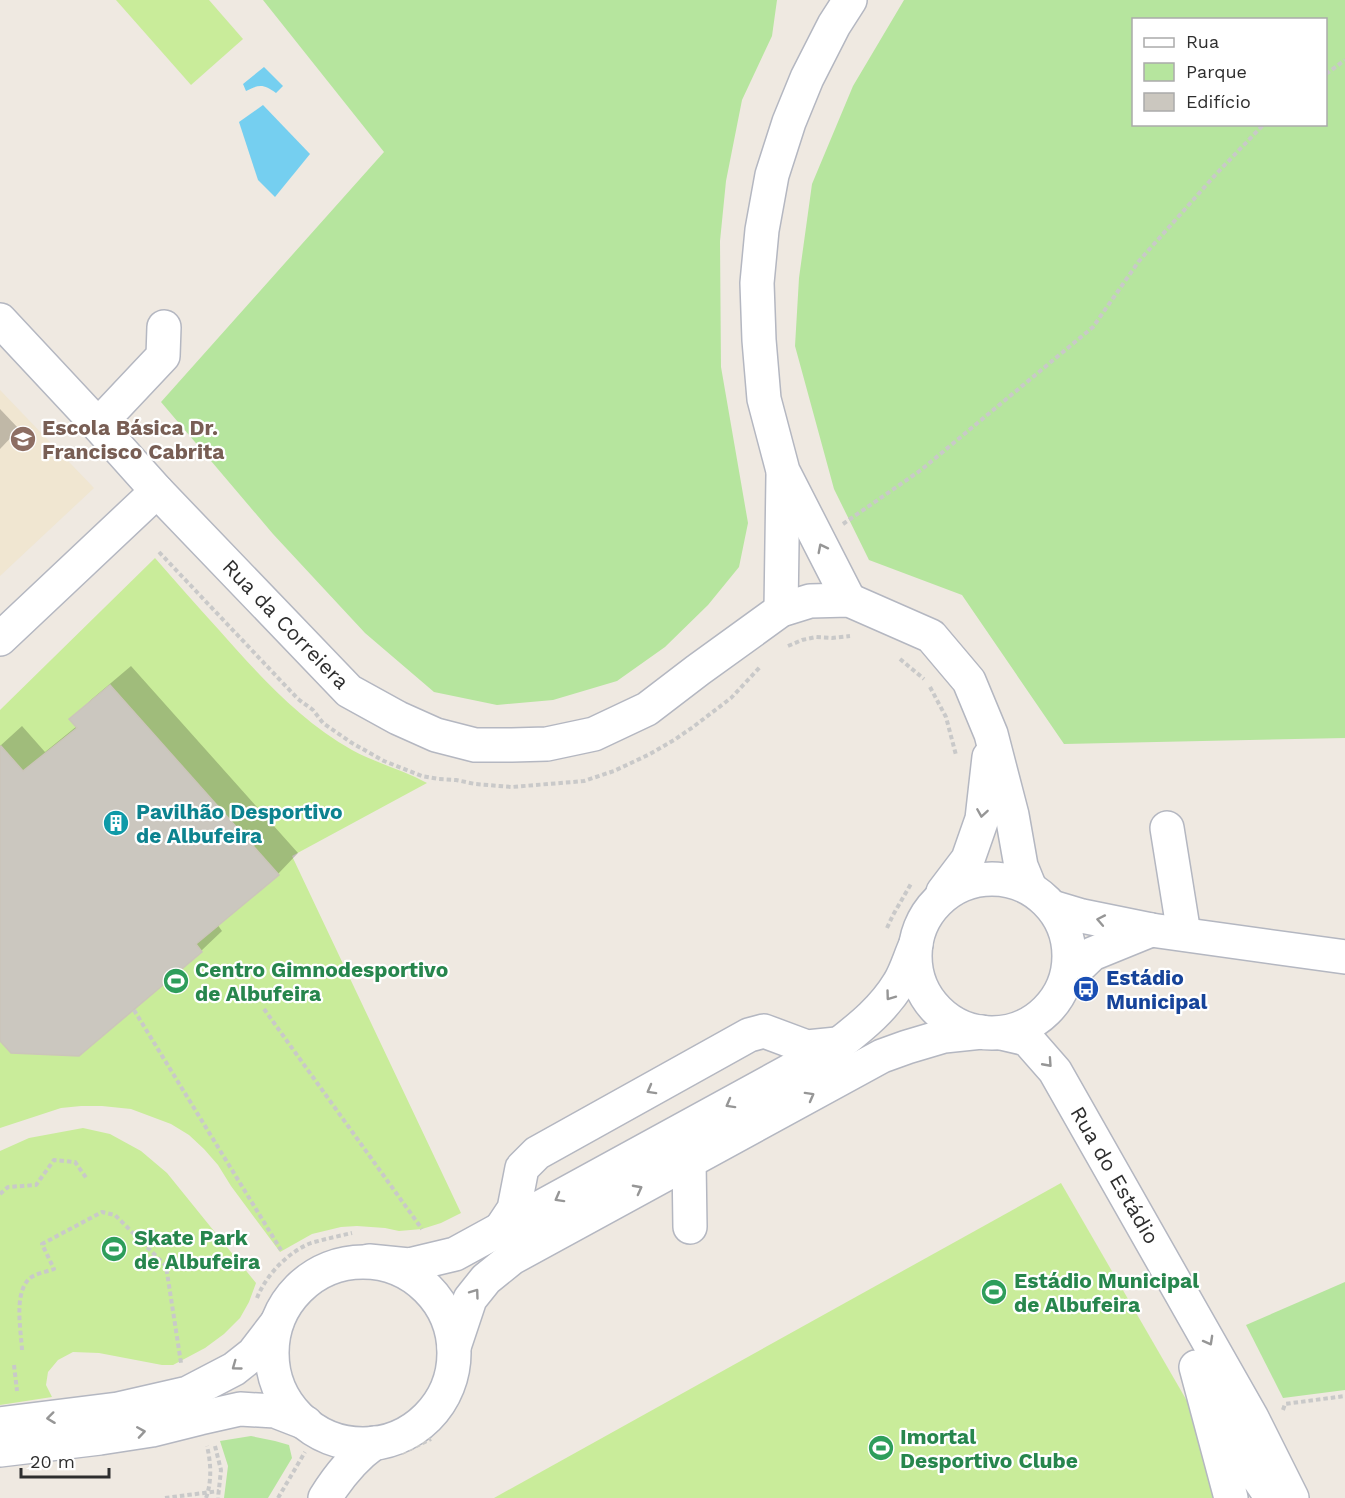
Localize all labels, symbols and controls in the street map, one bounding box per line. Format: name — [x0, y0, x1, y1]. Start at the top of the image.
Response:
legend — [1132, 18, 1327, 126]
text: Rua — [1186, 31, 1219, 52]
text: Parque — [1186, 61, 1247, 82]
text: Edifício — [1186, 91, 1251, 112]
place label: Escola Básica Dr. Francisco Cabrita — [42, 415, 225, 464]
school or university icon: Escola Básica Dr. Francisco Cabrita — [8, 424, 38, 454]
one-way arrow — [818, 544, 829, 554]
street label: Rua da Correiera — [218, 554, 354, 694]
place label: Pavilhão Desportivo de Albufeira — [136, 799, 343, 848]
building icon: Pavilhão Desportivo de Albufeira — [101, 808, 131, 838]
one-way arrow — [977, 809, 989, 818]
one-way arrow — [1096, 914, 1106, 927]
place label: Centro Gimnodesportivo de Albufeira — [195, 957, 448, 1006]
place label: Estádio Municipal — [1106, 965, 1207, 1014]
sports icon: Centro Gimnodesportivo de Albufeira — [161, 966, 191, 996]
bus stop icon: Estádio Municipal — [1071, 974, 1101, 1004]
one-way arrow — [886, 990, 897, 1001]
one-way arrow — [1041, 1056, 1052, 1067]
one-way arrow — [647, 1083, 657, 1094]
one-way arrow — [803, 1092, 814, 1103]
one-way arrow — [725, 1097, 736, 1108]
street label: Rua do Estádio — [1066, 1102, 1164, 1248]
one-way arrow — [632, 1185, 643, 1196]
one-way arrow — [554, 1191, 565, 1202]
place label: Skate Park de Albufeira — [134, 1225, 261, 1274]
sports icon: Skate Park de Albufeira — [99, 1234, 129, 1264]
place label: Estádio Municipal de Albufeira — [1014, 1268, 1199, 1317]
sports icon: Estádio Municipal de Albufeira — [979, 1277, 1009, 1307]
one-way arrow — [468, 1288, 479, 1299]
one-way arrow — [1201, 1335, 1213, 1345]
one-way arrow — [232, 1359, 243, 1370]
one-way arrow — [46, 1411, 55, 1423]
place label: Imortal Desportivo Clube — [900, 1424, 1078, 1473]
one-way arrow — [137, 1426, 146, 1438]
sports icon: Imortal Desportivo Clube — [866, 1433, 896, 1463]
scale bar — [21, 1441, 110, 1479]
text: 20 m — [30, 1451, 75, 1472]

